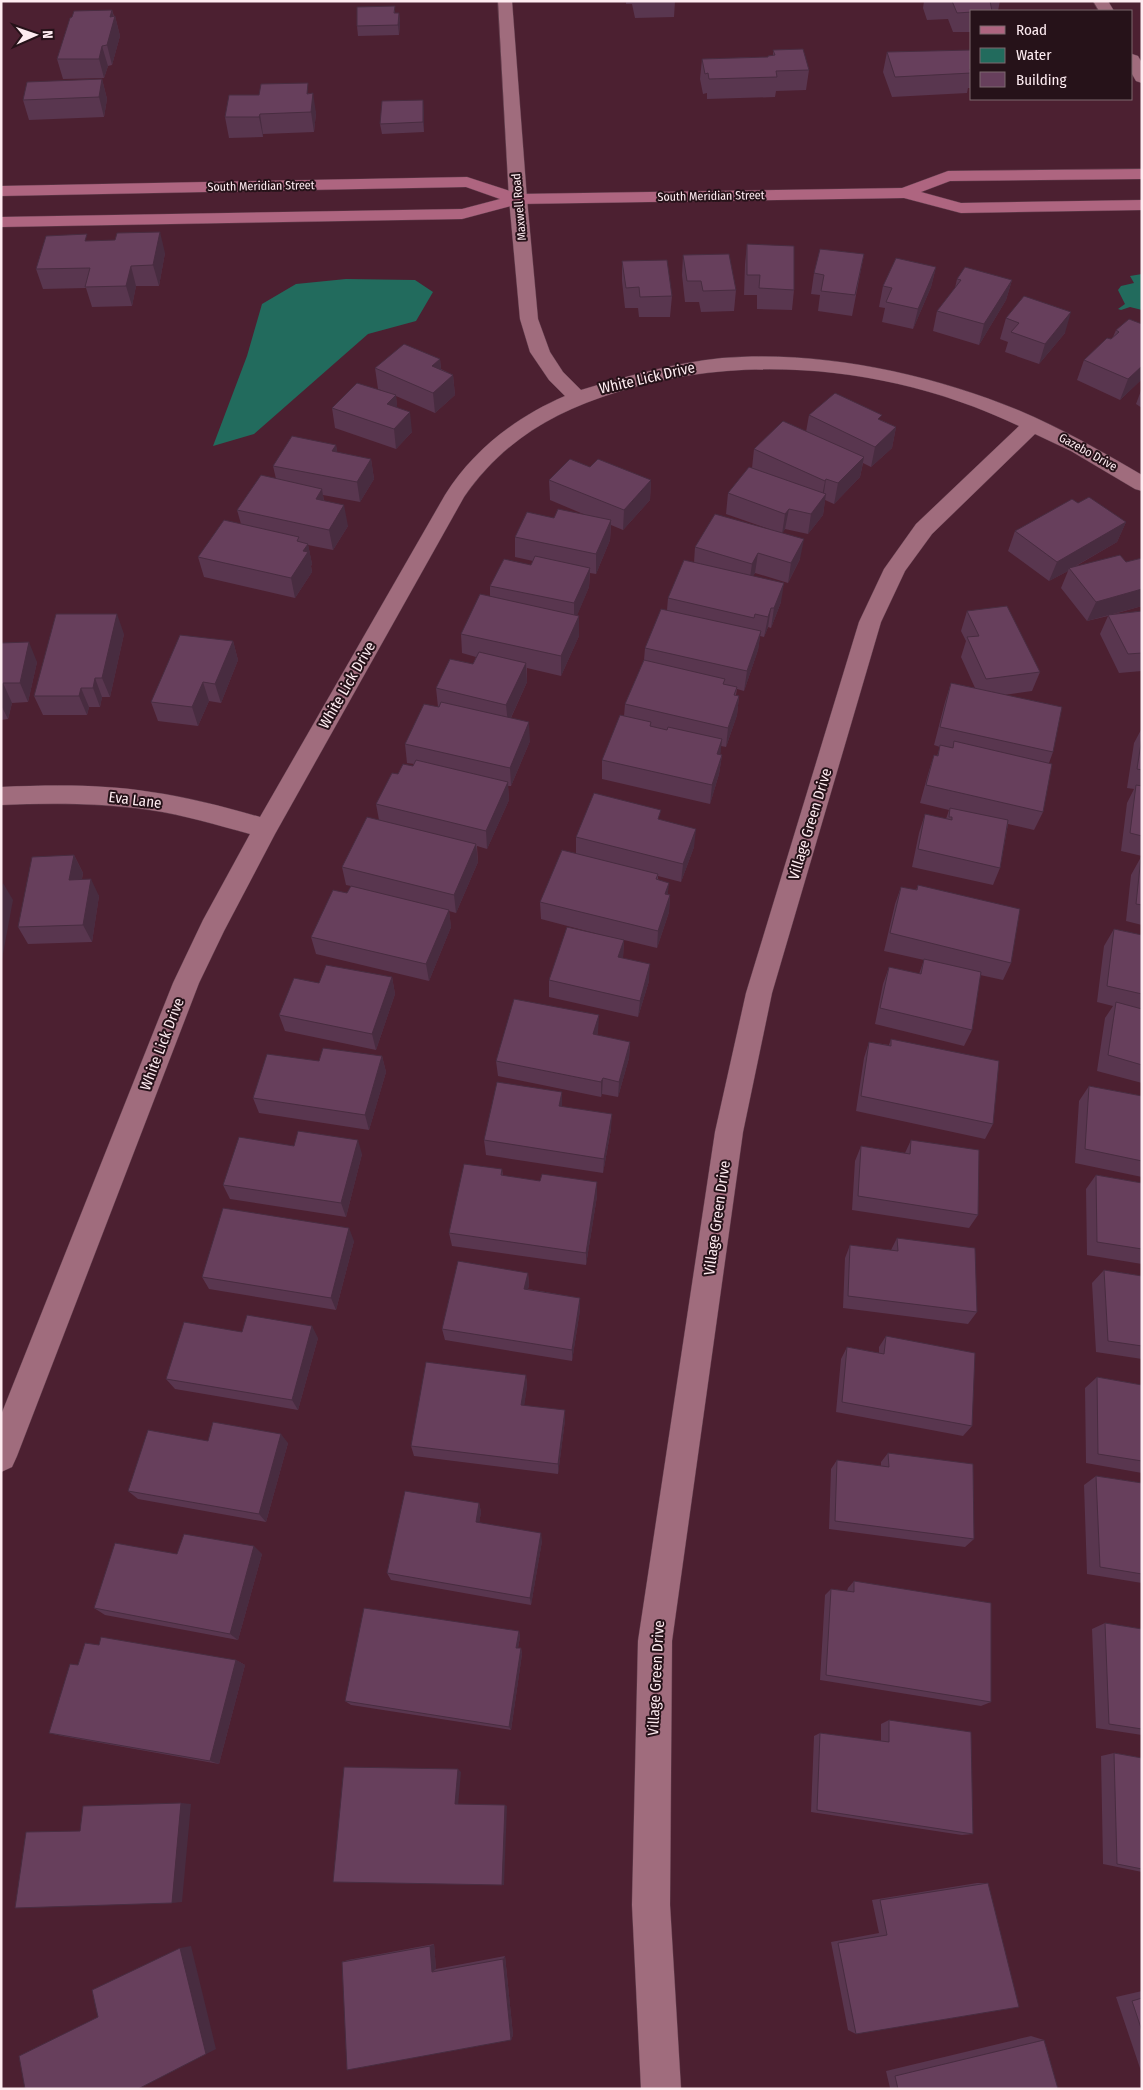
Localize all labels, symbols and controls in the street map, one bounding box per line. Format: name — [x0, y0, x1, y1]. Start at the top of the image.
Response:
north arrow — [10, 10, 60, 60]
legend — [970, 10, 1133, 100]
text: Road — [1016, 21, 1047, 39]
text: N — [39, 30, 56, 39]
text: Water — [1016, 46, 1052, 64]
text: Building — [1016, 71, 1067, 89]
street label: Maxwell Road — [509, 173, 529, 241]
street label: South Meridian Street — [207, 178, 315, 194]
street label: South Meridian Street — [657, 188, 765, 204]
street label: White Lick Drive — [597, 358, 697, 398]
street label: Gazebo Drive — [1057, 430, 1120, 474]
street label: White Lick Drive — [315, 638, 379, 732]
street label: Village Green Drive — [784, 766, 836, 882]
street label: Eva Lane — [107, 788, 163, 812]
street label: White Lick Drive — [136, 995, 188, 1093]
street label: Village Green Drive — [700, 1159, 734, 1277]
street label: Village Green Drive — [644, 1620, 668, 1736]

